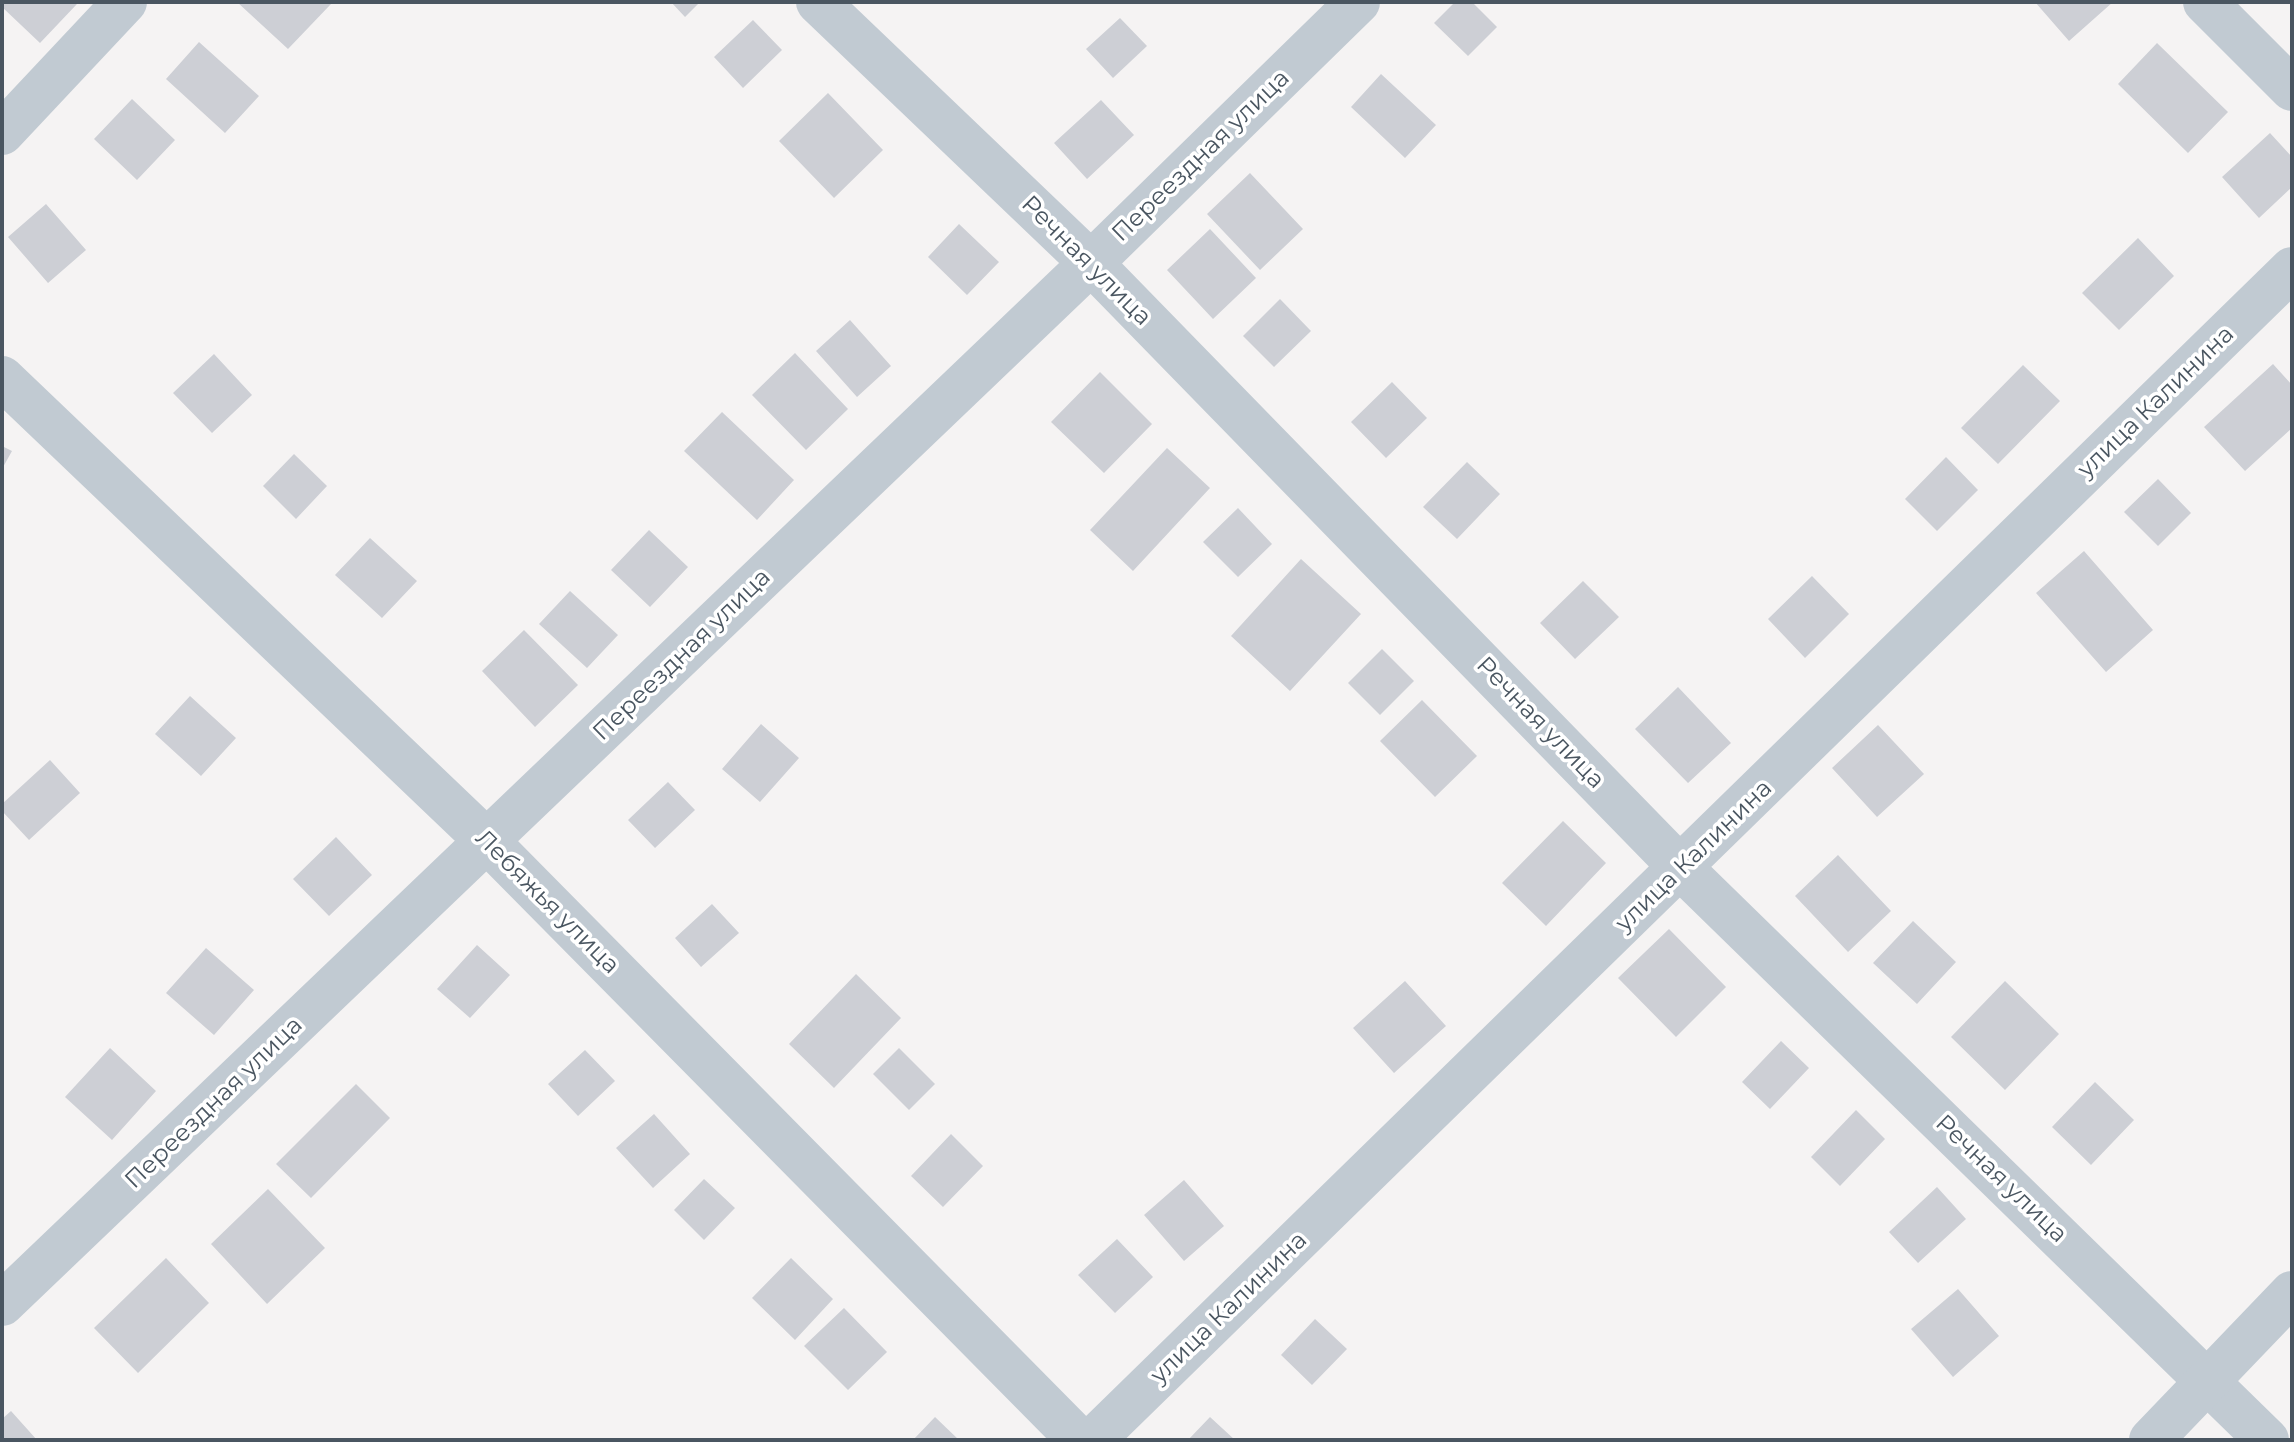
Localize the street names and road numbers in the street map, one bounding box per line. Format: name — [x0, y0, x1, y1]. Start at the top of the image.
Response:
street label: Переездная улица — [1106, 64, 1296, 248]
street label: Речная улица — [1015, 190, 1157, 332]
street label: улица Калинина — [2072, 320, 2240, 484]
street label: Переездная улица — [587, 563, 777, 747]
street label: Речная улица — [1470, 651, 1610, 795]
street label: улица Калинина — [1610, 774, 1778, 938]
street label: Лебяжья улица — [469, 824, 625, 980]
street label: Переездная улица — [119, 1011, 309, 1195]
street label: Речная улица — [1929, 1109, 2073, 1249]
street label: улица Калинина — [1145, 1226, 1313, 1390]

